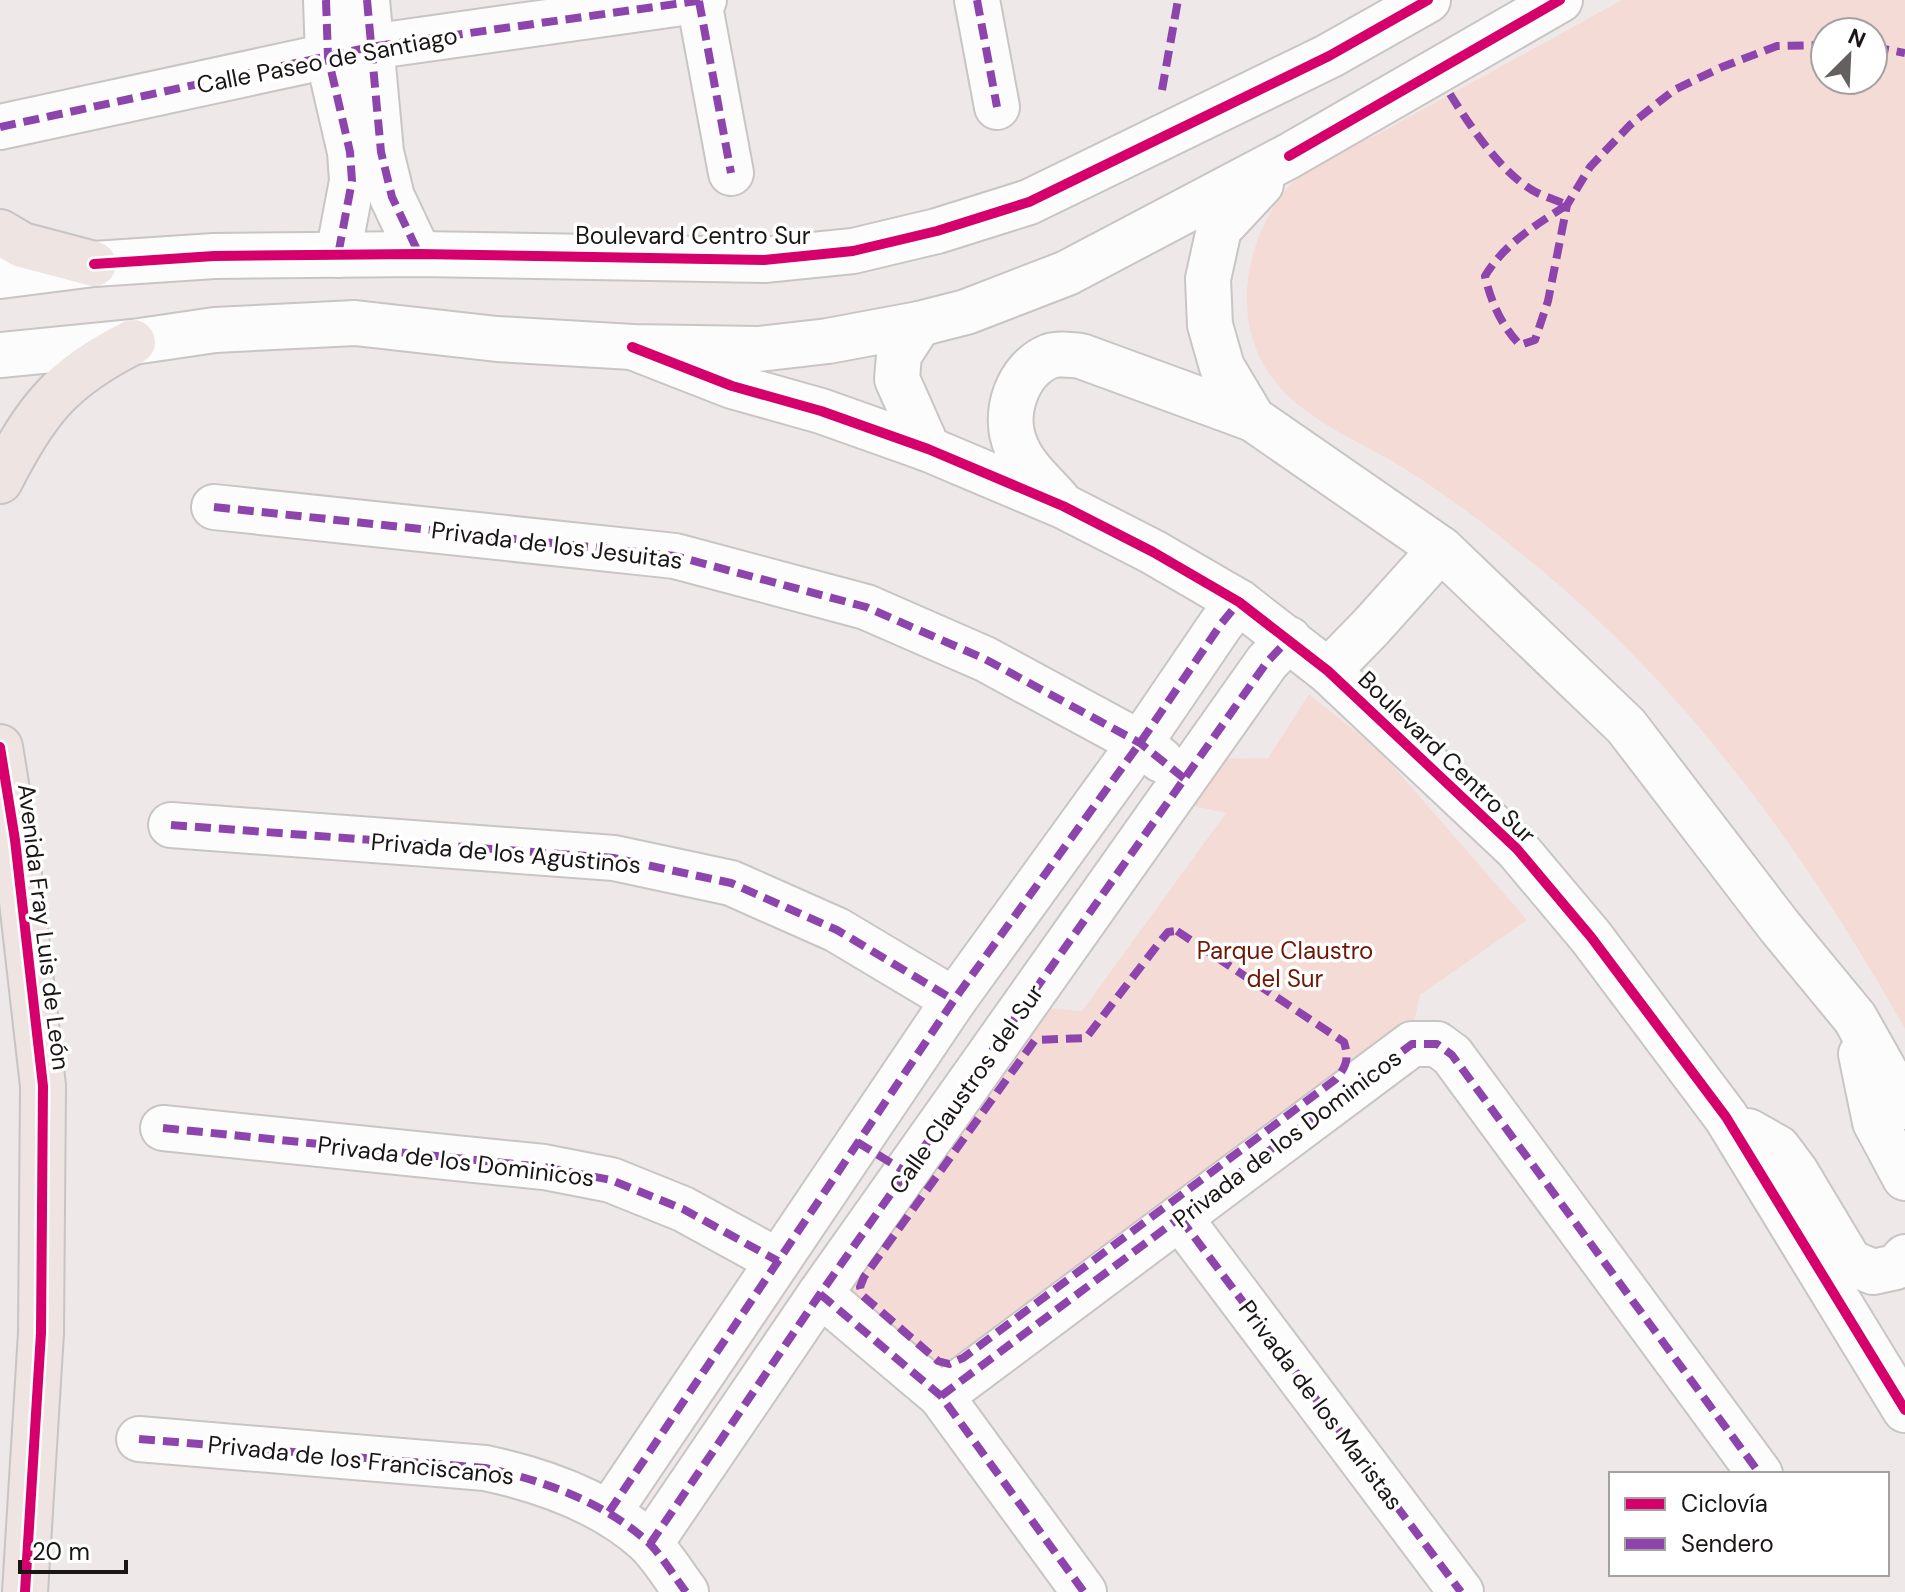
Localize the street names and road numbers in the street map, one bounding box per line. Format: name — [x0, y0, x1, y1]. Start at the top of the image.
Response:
street label: Calle Paseo de Santiago — [194, 20, 460, 100]
street label: Boulevard Centro Sur — [575, 220, 811, 251]
street label: Privada de los Jesuitas — [430, 514, 684, 576]
street label: Boulevard Centro Sur — [1352, 664, 1543, 850]
street label: Avenida Fray Luis de León — [11, 782, 77, 1072]
street label: Privada de los Agustinos — [370, 826, 642, 880]
street label: Calle Claustros del Sur — [882, 978, 1050, 1200]
street label: Privada de los Dominicos — [1166, 1042, 1408, 1234]
street label: Privada de los Dominicos — [316, 1129, 596, 1193]
street label: Privada de los Maristas — [1232, 1294, 1410, 1516]
street label: Privada de los Franciscanos — [206, 1428, 516, 1492]

